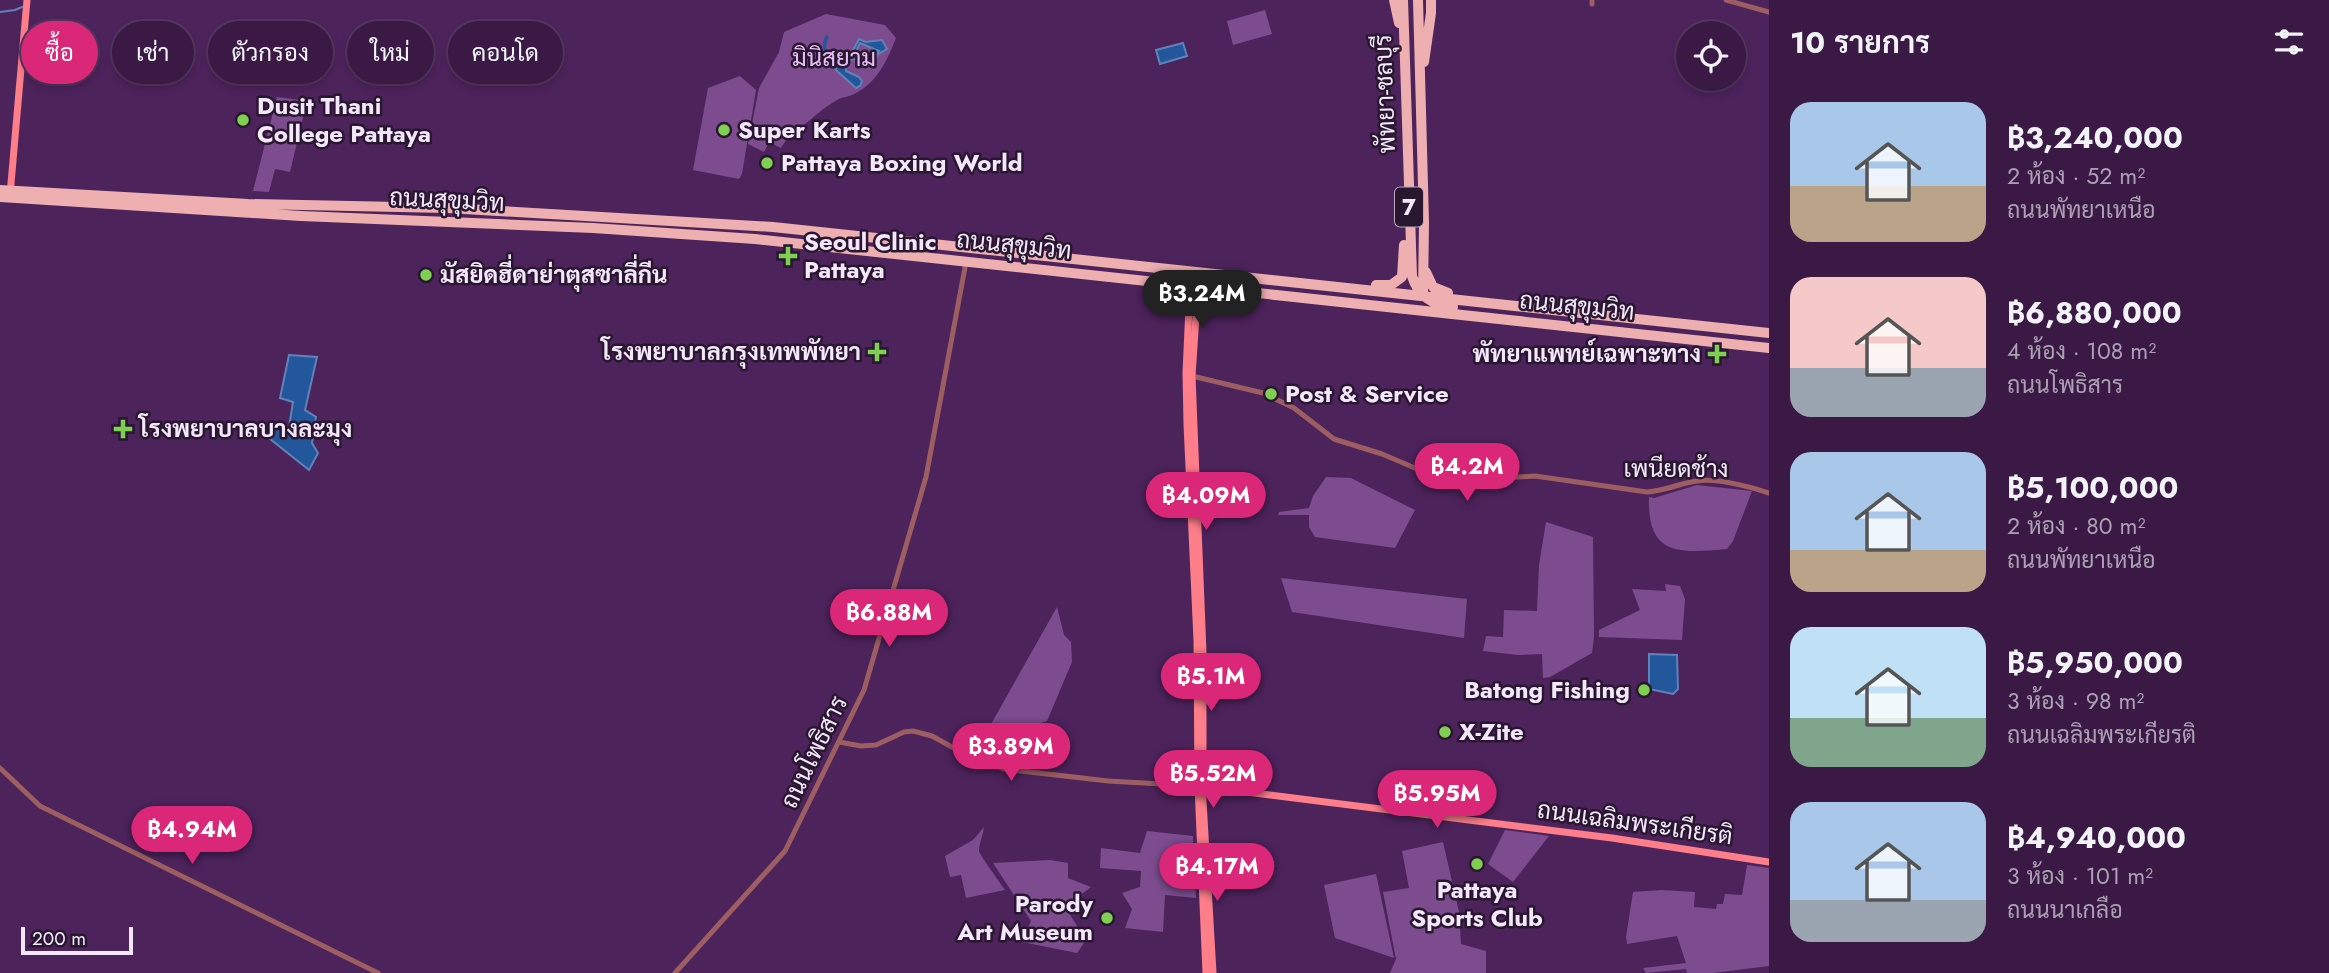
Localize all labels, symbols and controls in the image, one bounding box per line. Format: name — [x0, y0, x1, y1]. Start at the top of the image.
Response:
chip: ซื้อ — [21, 21, 98, 84]
chip: เช่า — [112, 21, 194, 84]
chip: ตัวกรอง — [208, 21, 333, 84]
chip: ใหม่ — [347, 21, 434, 84]
chip: คอนโด — [448, 21, 563, 84]
map controls — [1676, 21, 1746, 91]
button: locate — [1676, 21, 1746, 91]
text: 10 รายการ — [1790, 21, 1930, 64]
icon: filters — [2270, 23, 2308, 61]
street label: พัทยา-ชลบุรี — [1365, 34, 1404, 154]
park label: มินิสยาม — [792, 40, 876, 75]
place label: Dusit Thani College Pattaya — [257, 88, 431, 151]
marker: Dusit Thani College Pattaya — [235, 112, 251, 128]
place label: Super Karts — [738, 112, 871, 147]
text: ฿3,240,000 — [2007, 116, 2183, 159]
marker: Super Karts — [716, 122, 732, 138]
icon: home — [1846, 130, 1930, 214]
place label: Pattaya Boxing World — [781, 145, 1023, 180]
marker: Pattaya Boxing World — [759, 155, 775, 171]
text: 2 ห้อง · 52 m² — [2007, 159, 2145, 193]
street label: ถนนสุขุมวิท — [388, 179, 506, 220]
road number: 7 — [1395, 188, 1423, 227]
text: ถนนพัทยาเหนือ — [2007, 193, 2156, 227]
street label: ถนนสุขุมวิท — [955, 221, 1073, 268]
place label: Seoul Clinic Pattaya — [804, 224, 937, 287]
marker: Seoul Clinic Pattaya — [778, 246, 798, 266]
place label: มัสยิดฮี่ดาย่าตุสซาลี่กีน — [440, 254, 668, 292]
marker: มัสยิดฮี่ดาย่าตุสซาลี่กีน — [418, 267, 434, 283]
pin: ฿3.24M — [1145, 270, 1259, 330]
text: ฿3.24M — [1159, 276, 1245, 310]
street label: ถนนสุขุมวิท — [1518, 282, 1636, 329]
text: ฿6,880,000 — [2007, 291, 2182, 334]
icon: home — [1846, 305, 1930, 389]
place label: โรงพยาบาลกรุงเทพพัทยา — [599, 334, 861, 369]
text: 4 ห้อง · 108 m² — [2007, 334, 2156, 368]
place label: พัทยาแพทย์เฉพาะทาง — [1472, 336, 1701, 371]
marker: โรงพยาบาลกรุงเทพพัทยา — [867, 342, 887, 362]
marker: พัทยาแพทย์เฉพาะทาง — [1707, 344, 1727, 364]
text: ถนนโพธิสาร — [2007, 368, 2123, 402]
place label: Post & Service — [1285, 376, 1449, 411]
marker: Post & Service — [1263, 386, 1279, 402]
place label: โรงพยาบาลบางละมุง — [137, 411, 352, 446]
marker: โรงพยาบาลบางละมุง — [113, 419, 133, 439]
pin: ฿4.2M — [1418, 444, 1516, 503]
text: ฿4.2M — [1431, 449, 1503, 483]
street label: เพนียดช้าง — [1623, 451, 1729, 486]
text: ฿5,100,000 — [2007, 466, 2178, 509]
pin: ฿4.09M — [1149, 472, 1263, 532]
text: ฿4.09M — [1162, 478, 1250, 512]
icon: home — [1846, 480, 1930, 564]
text: 2 ห้อง · 80 m² — [2007, 509, 2145, 543]
text: ถนนพัทยาเหนือ — [2007, 543, 2156, 577]
pin: ฿6.88M — [832, 590, 946, 649]
text: ฿6.88M — [846, 595, 932, 629]
text: ฿5,950,000 — [2007, 641, 2183, 684]
pin: ฿5.1M — [1162, 654, 1260, 713]
icon: home — [1846, 655, 1930, 739]
text: ฿5.1M — [1177, 659, 1245, 693]
place label: Batong Fishing — [1464, 672, 1630, 707]
marker: Batong Fishing — [1636, 682, 1652, 698]
text: 3 ห้อง · 98 m² — [2007, 684, 2144, 718]
street label: ถนนโพธิสาร — [771, 690, 856, 814]
place label: X-Zite — [1459, 714, 1524, 749]
text: ถนนเฉลิมพระเกียรติ — [2007, 718, 2196, 752]
pin: ฿3.89M — [954, 724, 1068, 783]
marker: X-Zite — [1437, 724, 1453, 740]
text: ฿3.89M — [968, 729, 1054, 763]
pin: ฿5.52M — [1156, 750, 1270, 810]
text: ฿5.52M — [1170, 756, 1256, 790]
pin: ฿5.95M — [1380, 770, 1494, 830]
text: ฿5.95M — [1394, 776, 1480, 810]
street label: ถนนเฉลิมพระเกียรติ — [1535, 791, 1735, 854]
pin: ฿4.94M — [135, 806, 249, 866]
text: ฿4.94M — [147, 812, 237, 846]
text: ฿4,940,000 — [2007, 816, 2186, 859]
icon: home — [1846, 830, 1930, 914]
pin: ฿4.17M — [1160, 844, 1274, 903]
text: ฿4.17M — [1175, 849, 1259, 883]
marker: Pattaya Sports Club — [1469, 856, 1485, 872]
text: 3 ห้อง · 101 m² — [2007, 859, 2153, 893]
place label: Pattaya Sports Club — [1411, 872, 1543, 935]
place label: Parody Art Museum — [956, 886, 1093, 949]
text: ถนนนาเกลือ — [2007, 893, 2123, 927]
marker: Parody Art Museum — [1099, 910, 1115, 926]
scale bar — [21, 924, 133, 956]
text: 200 m — [32, 925, 86, 952]

